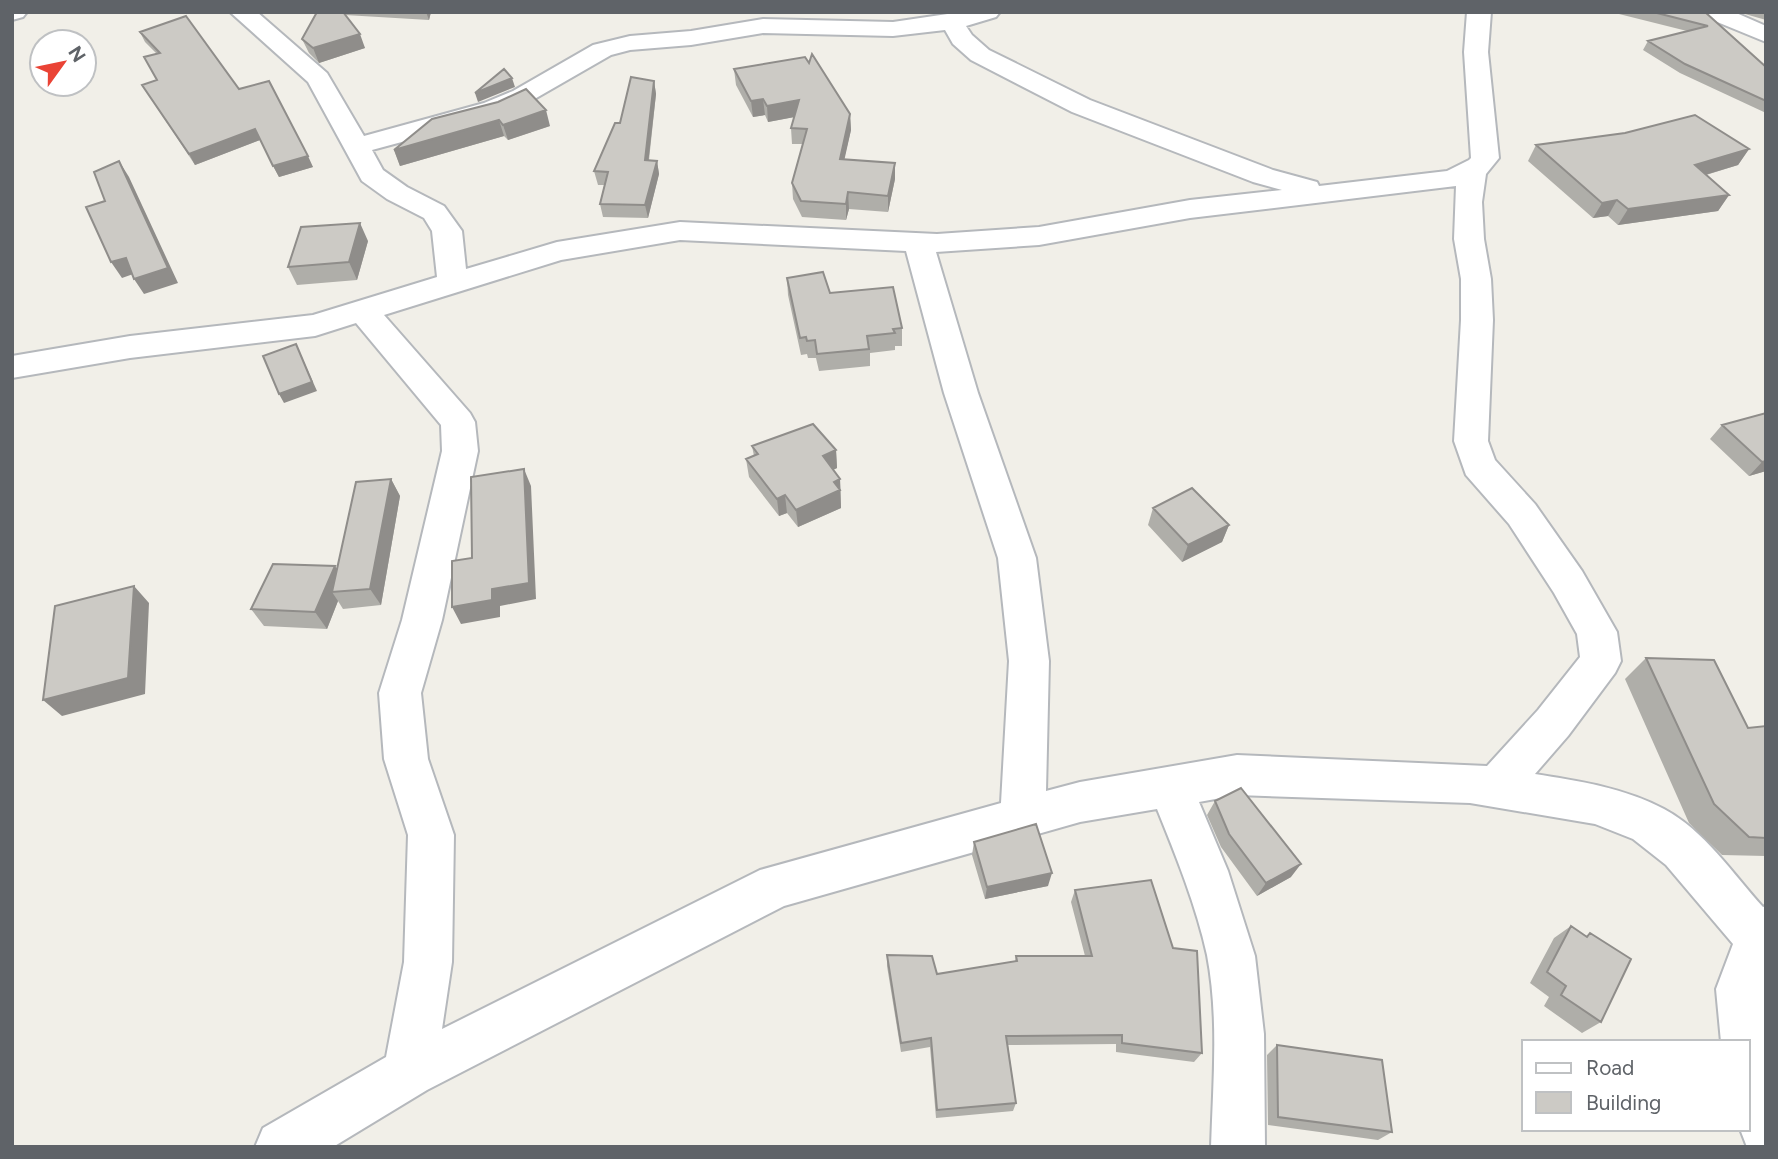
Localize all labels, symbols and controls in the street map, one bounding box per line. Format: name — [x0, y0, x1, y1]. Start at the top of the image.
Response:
north arrow — [28, 28, 98, 98]
text: N — [63, 42, 90, 66]
legend — [1522, 1040, 1750, 1131]
text: Road — [1586, 1055, 1634, 1080]
text: Building — [1586, 1090, 1661, 1115]

